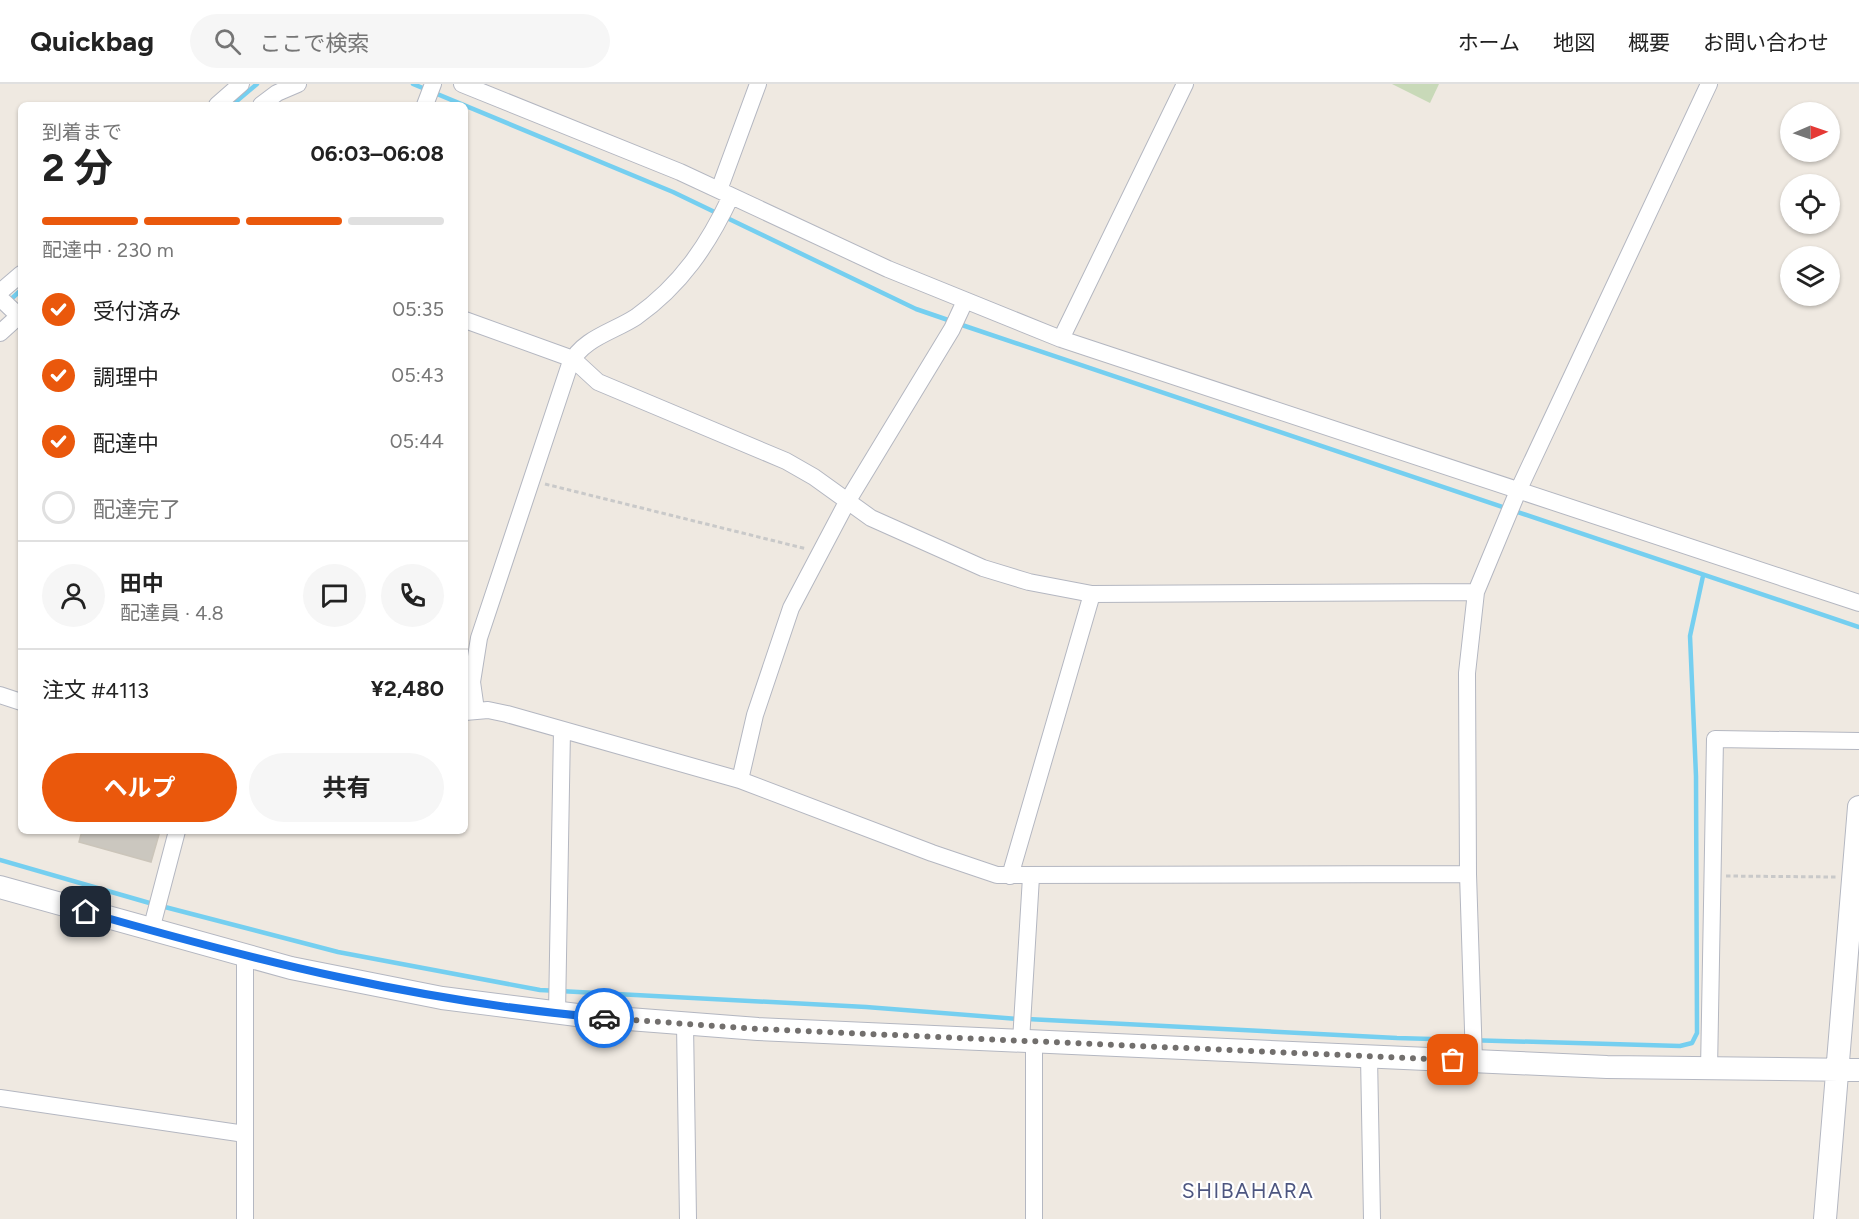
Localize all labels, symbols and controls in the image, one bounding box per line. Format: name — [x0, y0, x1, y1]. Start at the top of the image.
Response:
search box — [190, 14, 610, 68]
text: Quickbag — [30, 24, 154, 58]
icon: search — [211, 25, 244, 58]
text: ここで検索 — [259, 30, 369, 57]
text: ホーム — [1458, 30, 1520, 55]
text: 地図 — [1553, 30, 1595, 55]
text: 概要 — [1628, 30, 1670, 55]
text: お問い合わせ — [1703, 30, 1829, 55]
north arrow — [1780, 102, 1840, 162]
map controls — [1780, 102, 1840, 306]
text: 到着まで — [42, 120, 122, 144]
text: 06:03–06:08 — [310, 140, 444, 167]
text: 2 分 — [42, 144, 113, 191]
button: locate — [1780, 174, 1840, 234]
text: 配達中 · 230 m — [42, 238, 174, 262]
button: layers — [1780, 246, 1840, 306]
icon: check — [42, 293, 75, 326]
text: 05:35 — [392, 297, 444, 321]
text: 受付済み — [93, 298, 181, 325]
icon: check — [42, 359, 75, 392]
text: 05:43 — [391, 363, 444, 387]
text: 調理中 — [93, 364, 159, 391]
icon: check — [42, 425, 75, 458]
text: 05:44 — [390, 429, 444, 453]
text: 配達中 — [93, 430, 159, 457]
text: 配達完了 — [93, 496, 181, 523]
button: person — [42, 564, 105, 627]
button: chat — [303, 564, 366, 627]
button: phone — [381, 564, 444, 627]
text: 田中 — [120, 570, 164, 597]
text: 配達員 · 4.8 — [120, 601, 224, 625]
text: ¥2,480 — [371, 675, 444, 702]
text: 注文 #4113 — [42, 677, 149, 704]
button: ヘルプ — [42, 753, 237, 822]
button: 共有 — [249, 753, 444, 822]
pin — [60, 886, 111, 937]
icon: home — [69, 895, 102, 928]
courier — [574, 988, 634, 1048]
icon: car — [588, 1002, 621, 1035]
pin — [1427, 1034, 1478, 1085]
icon: bag — [1436, 1043, 1469, 1076]
district label: SHIBAHARA — [1182, 1178, 1314, 1203]

